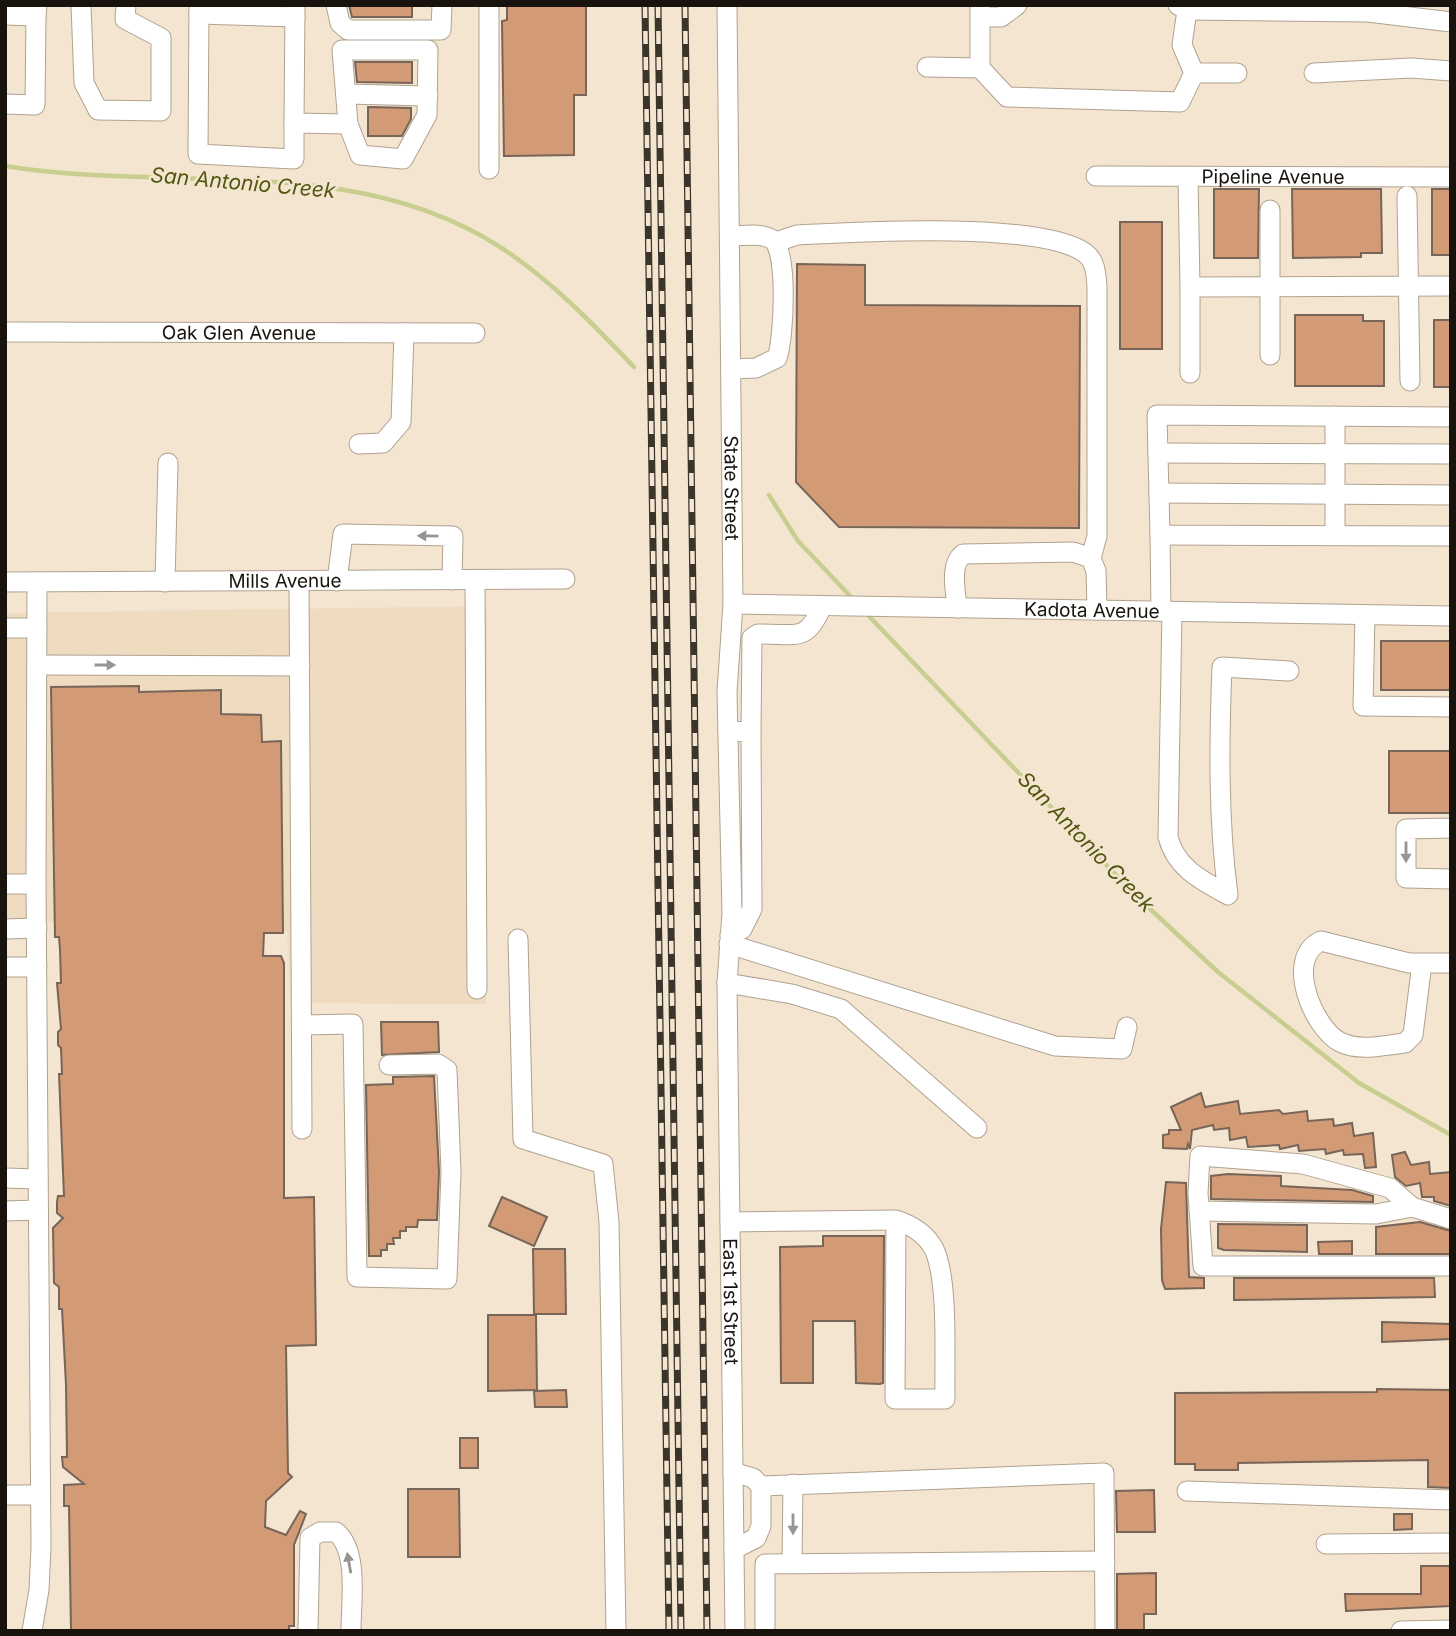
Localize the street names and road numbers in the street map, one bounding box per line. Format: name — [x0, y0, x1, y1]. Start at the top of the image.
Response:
street label: Pipeline Avenue — [1201, 165, 1345, 189]
street label: Oak Glen Avenue — [162, 321, 316, 345]
street label: State Street — [719, 435, 743, 541]
street label: Mills Avenue — [228, 569, 342, 593]
street label: Kadota Avenue — [1024, 598, 1160, 623]
street label: East 1st Street — [718, 1238, 743, 1365]

